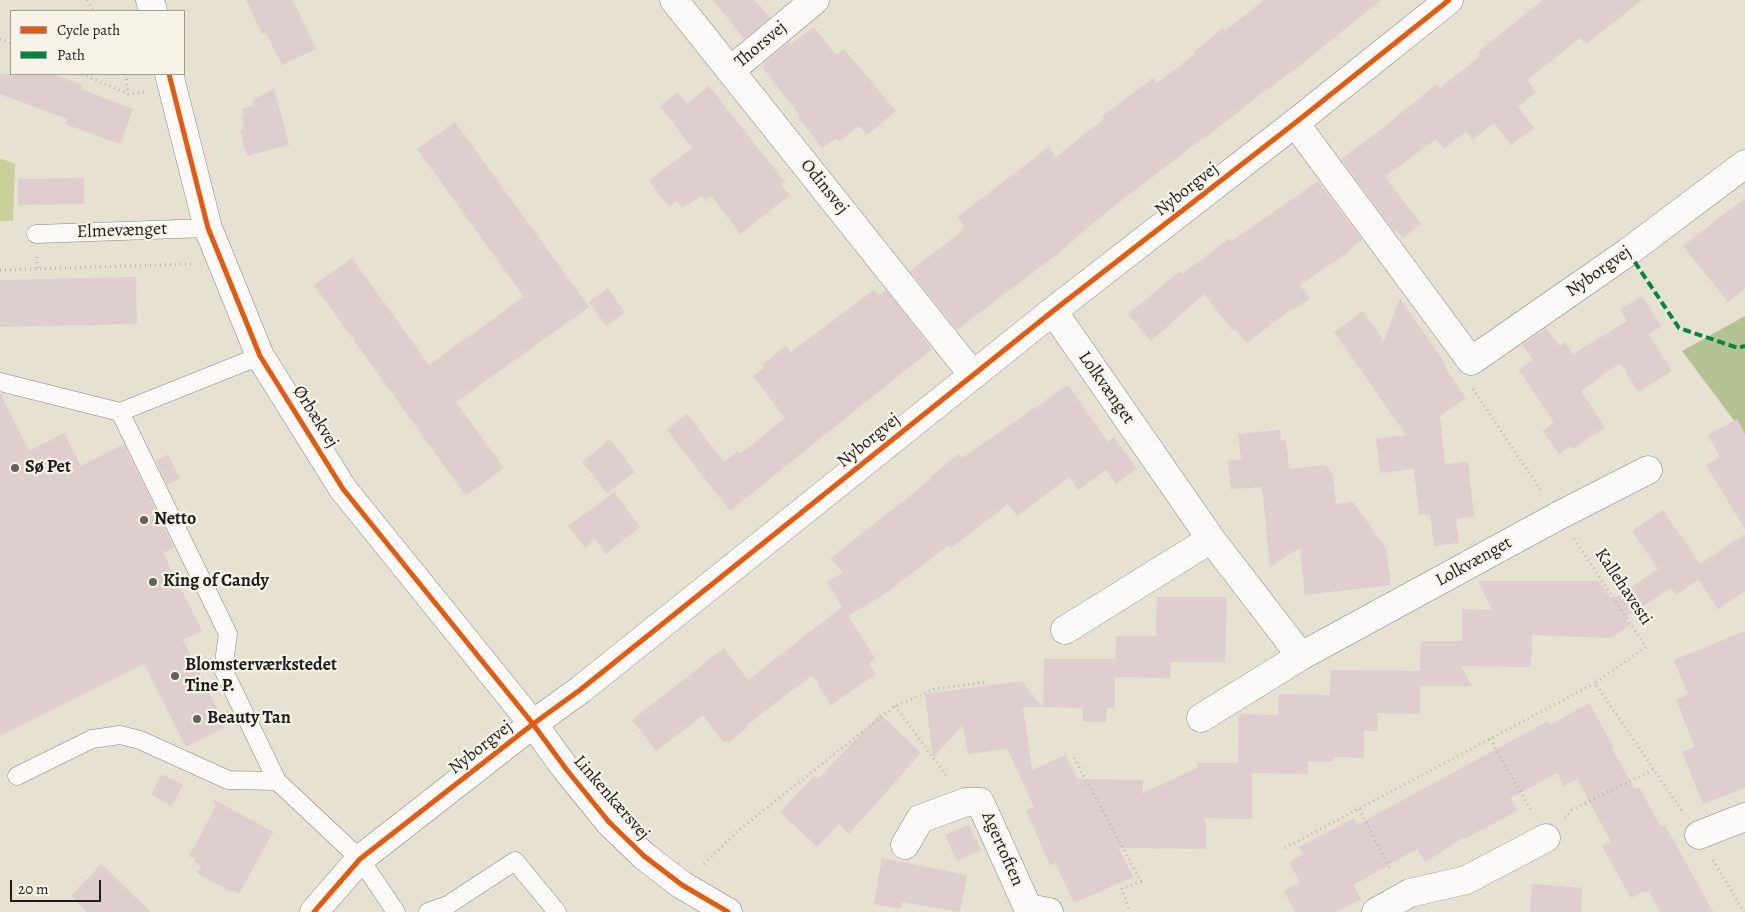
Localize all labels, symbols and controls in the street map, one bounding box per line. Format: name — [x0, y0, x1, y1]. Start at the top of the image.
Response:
legend — [10, 10, 185, 75]
street label: Thorsvej — [731, 17, 791, 73]
text: Cycle path — [57, 20, 120, 40]
text: Path — [57, 45, 85, 65]
street label: Odinsvej — [795, 155, 853, 219]
street label: Nyborgvej — [1151, 158, 1223, 222]
street label: Elmevænget — [76, 219, 168, 243]
street label: Nyborgvej — [1562, 242, 1636, 302]
street label: Lolkvænget — [1073, 347, 1139, 429]
street label: Ørbækvej — [287, 382, 343, 452]
street label: Nyborgvej — [833, 409, 905, 473]
place label: Sø Pet — [25, 457, 71, 479]
marker: Sø Pet — [9, 462, 21, 474]
place label: Netto — [154, 509, 196, 531]
marker: Netto — [138, 514, 150, 526]
street label: Lolkvænget — [1432, 532, 1516, 592]
street label: Kallehavesti — [1589, 544, 1657, 630]
place label: King of Candy — [163, 571, 269, 593]
marker: King of Candy — [147, 576, 159, 588]
place label: Blomsterværkstedet Tine P. — [185, 655, 337, 698]
marker: Blomsterværkstedet Tine P. — [169, 670, 181, 682]
place label: Beauty Tan — [207, 708, 291, 730]
marker: Beauty Tan — [191, 713, 203, 725]
street label: Nyborgvej — [445, 716, 517, 780]
street label: Linkenkærsvej — [568, 751, 654, 845]
street label: Agertoften — [976, 809, 1028, 889]
scale bar — [12, 870, 104, 902]
text: 20 m — [18, 879, 49, 899]

